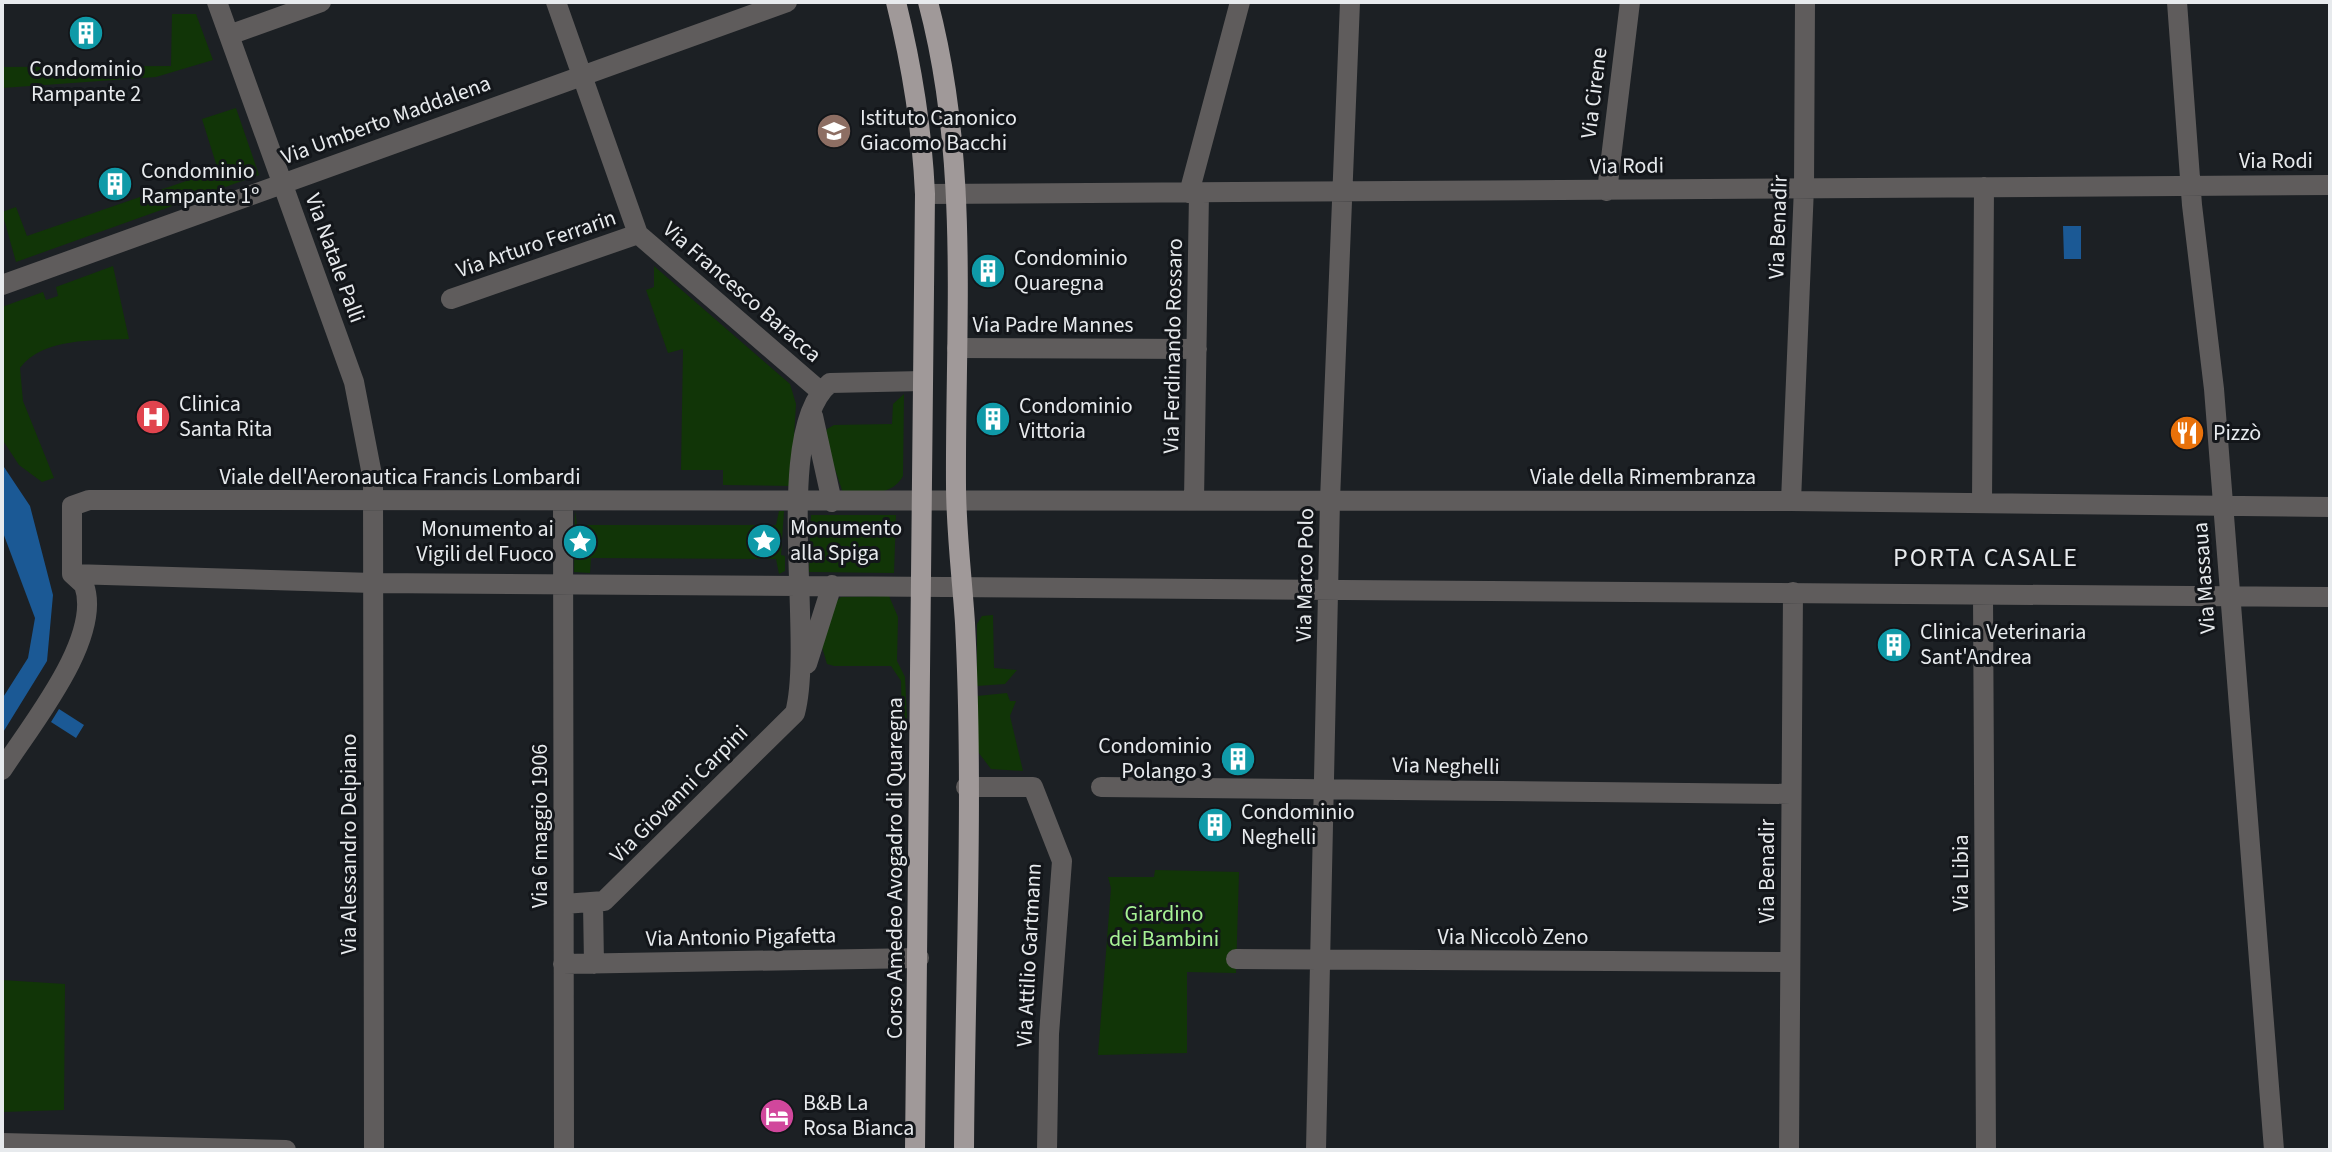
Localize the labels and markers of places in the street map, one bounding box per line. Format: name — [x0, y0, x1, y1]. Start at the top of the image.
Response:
building icon: Condominio Rampante 2 — [67, 14, 105, 52]
place label: Condominio Rampante 2 — [29, 53, 143, 110]
place label: Istituto Canonico Giacomo Bacchi — [860, 102, 1017, 159]
school or university icon: Istituto Canonico Giacomo Bacchi — [815, 112, 853, 150]
place label: Condominio Rampante 1º — [141, 155, 259, 212]
building icon: Condominio Rampante 1º — [96, 165, 134, 203]
place label: Condominio Quaregna — [1014, 242, 1128, 299]
building icon: Condominio Quaregna — [969, 252, 1007, 290]
place label: Clinica Santa Rita — [179, 388, 272, 445]
place label: Condominio Vittoria — [1019, 390, 1133, 447]
hospital icon: Clinica Santa Rita — [134, 398, 172, 436]
building icon: Condominio Vittoria — [974, 400, 1012, 438]
restaurant icon: Pizzò — [2168, 414, 2206, 452]
place label: Pizzò — [2213, 417, 2261, 449]
place label: Monumento alla Spiga — [790, 512, 902, 569]
place label: Monumento ai Vigili del Fuoco — [416, 513, 554, 570]
place icon: Monumento alla Spiga — [745, 522, 783, 560]
place icon: Monumento ai Vigili del Fuoco — [561, 523, 599, 561]
place label: Clinica Veterinaria Sant'Andrea — [1920, 616, 2086, 673]
building icon: Clinica Veterinaria Sant'Andrea — [1875, 626, 1913, 664]
place label: Condominio Polango 3 — [1098, 730, 1212, 787]
building icon: Condominio Polango 3 — [1219, 740, 1257, 778]
place label: Condominio Neghelli — [1241, 796, 1355, 853]
building icon: Condominio Neghelli — [1196, 806, 1234, 844]
place label: B&B La Rosa Bianca — [803, 1087, 914, 1144]
hotel icon: B&B La Rosa Bianca — [758, 1097, 796, 1135]

